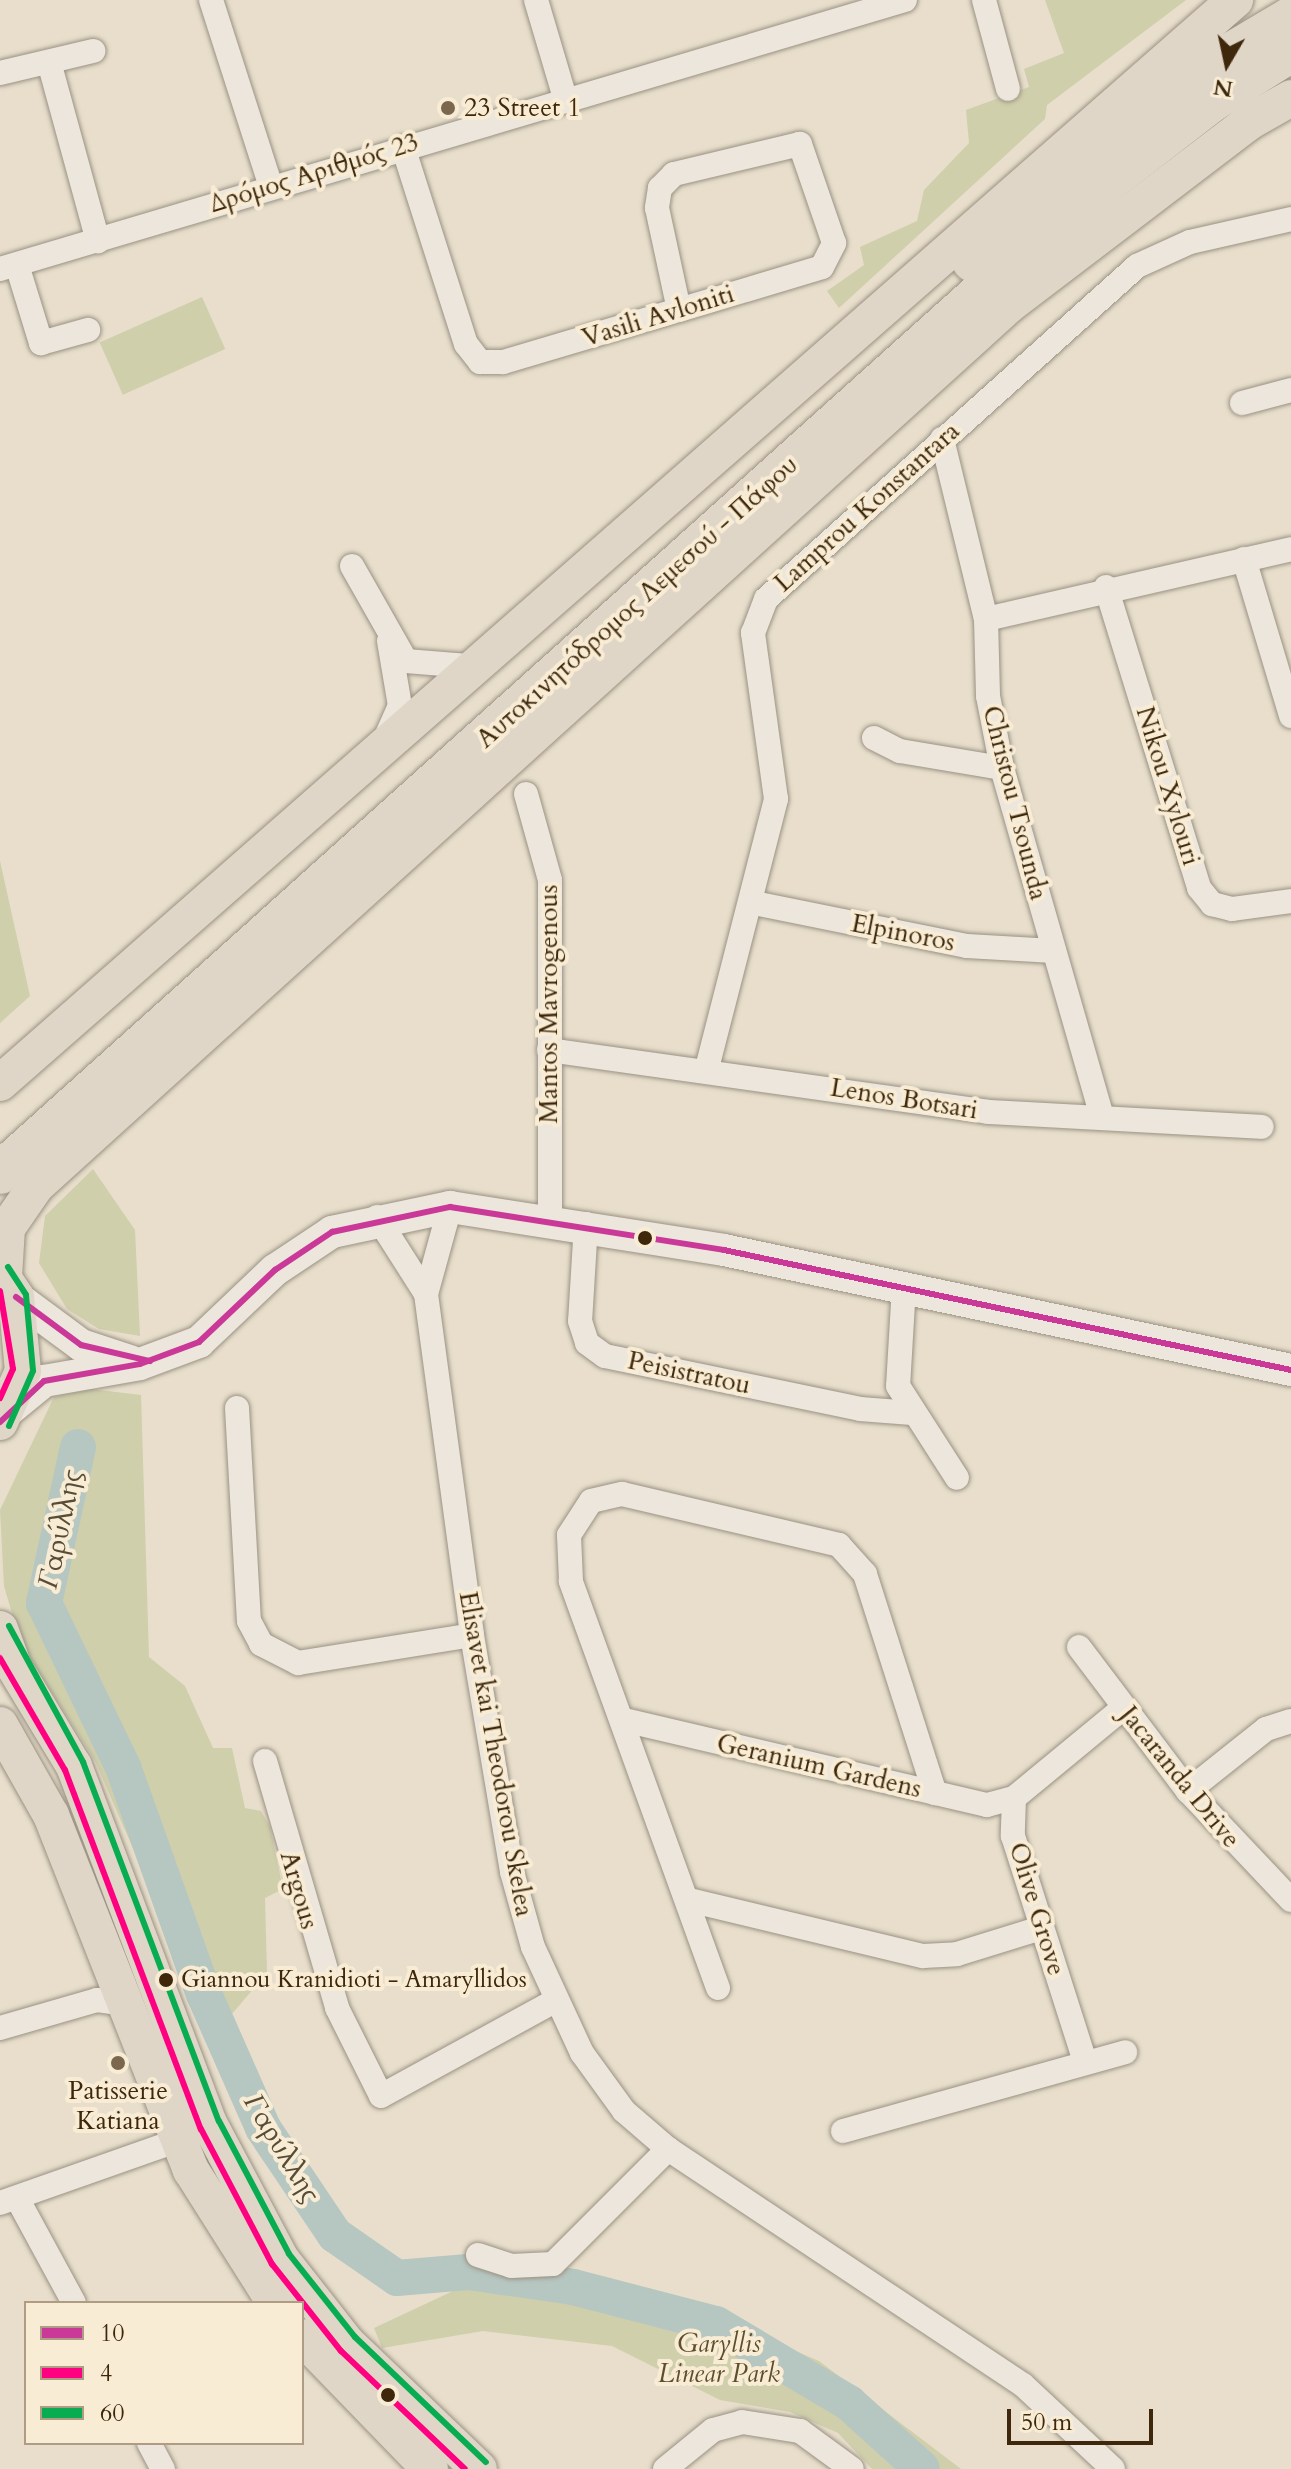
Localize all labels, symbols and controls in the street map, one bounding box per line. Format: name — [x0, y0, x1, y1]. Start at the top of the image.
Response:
north arrow — [1187, 24, 1267, 104]
text: N — [1211, 71, 1235, 104]
place label: 23 Street 1 — [464, 92, 580, 124]
marker: 23 Street 1 — [439, 99, 457, 117]
street label: Δρόμος Αριθμός 23 — [206, 126, 422, 220]
street label: Vasili Avloniti — [578, 278, 738, 354]
street label: Lamprou Konstantara — [768, 415, 966, 599]
street label: Αυτοκινητόδρομος Λεμεσού - Πάφου — [470, 449, 804, 755]
street label: Christou Tsounda — [976, 703, 1054, 903]
street label: Nikou Xylouri — [1129, 703, 1207, 869]
street label: Mantos Mavrogenous — [533, 884, 565, 1124]
street label: Elpinoros — [849, 908, 957, 958]
street label: Lenos Botsari — [828, 1072, 980, 1126]
unlabelled marker — [637, 1230, 653, 1246]
street label: Peisistratou — [625, 1345, 753, 1401]
water label: Γαρύλλης — [31, 1466, 89, 1592]
street label: Elisavet kai Theodorou Skelea — [452, 1589, 540, 1919]
street label: Jacaranda Drive — [1113, 1700, 1247, 1854]
street label: Geranium Gardens — [714, 1727, 924, 1805]
street label: Olive Grove — [1002, 1839, 1072, 1979]
street label: Argous — [273, 1847, 325, 1933]
place label: Giannou Kranidioti - Amaryllidos — [181, 1966, 527, 1994]
marker: Giannou Kranidioti - Amaryllidos — [158, 1972, 174, 1988]
marker: Patisserie Katiana — [109, 2054, 127, 2072]
place label: Patisserie Katiana — [68, 2075, 168, 2136]
water label: Γαρύλλης — [236, 2087, 328, 2209]
legend — [24, 2301, 304, 2445]
text: 10 — [100, 2317, 125, 2350]
park label: Garyllis Linear Park — [658, 2328, 780, 2390]
text: 4 — [100, 2357, 112, 2390]
unlabelled marker — [380, 2387, 396, 2403]
scale bar — [1011, 2393, 1157, 2443]
text: 60 — [100, 2397, 125, 2430]
text: 50 m — [1021, 2406, 1072, 2439]

